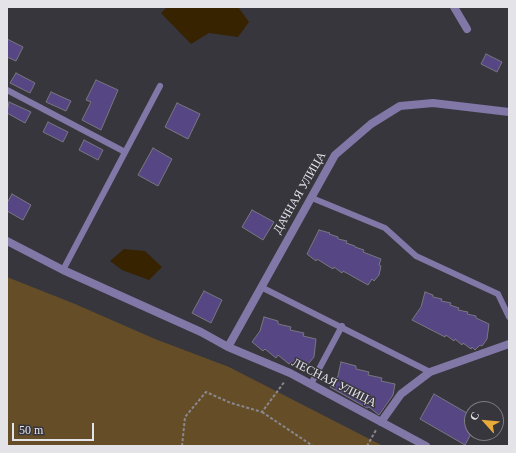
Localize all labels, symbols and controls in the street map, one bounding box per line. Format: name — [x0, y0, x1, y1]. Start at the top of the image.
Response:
street label: ДАЧНАЯ УЛИЦА — [271, 149, 329, 237]
street label: ЛЕСНАЯ УЛИЦА — [289, 355, 379, 411]
north arrow — [464, 401, 504, 441]
text: С — [467, 410, 481, 422]
scale bar — [14, 415, 96, 441]
text: 50 m — [19, 423, 43, 437]

